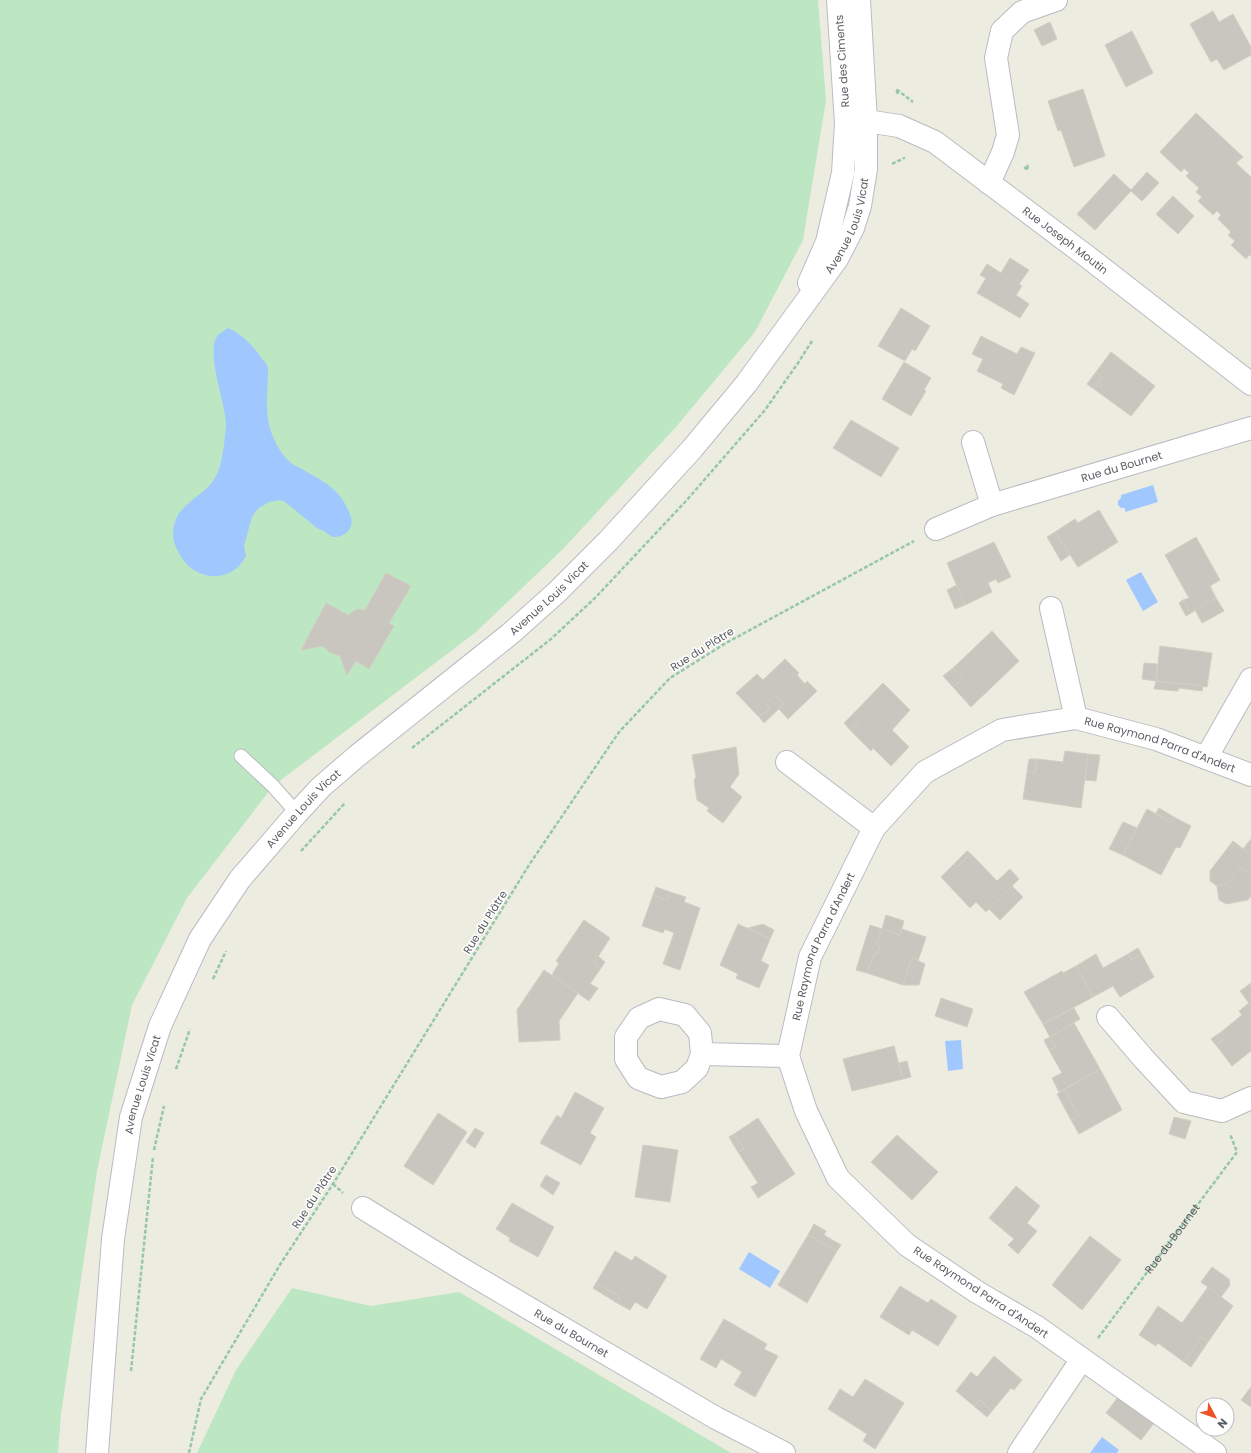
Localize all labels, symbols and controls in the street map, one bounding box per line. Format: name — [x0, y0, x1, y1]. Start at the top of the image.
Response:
street label: Rue des Ciments — [831, 14, 853, 108]
street label: Avenue Louis Vicat — [821, 177, 872, 277]
street label: Rue Joseph Moutin — [1019, 203, 1112, 278]
street label: Rue du Bournet — [1079, 447, 1164, 486]
street label: Avenue Louis Vicat — [506, 557, 592, 639]
street label: Rue du Plâtre — [667, 623, 737, 675]
street label: Rue Raymond Parra d'Andert — [1083, 713, 1238, 776]
street label: Avenue Louis Vicat — [262, 766, 344, 851]
street label: Rue Raymond Parra d'Andert — [788, 870, 859, 1022]
street label: Rue du Plâtre — [459, 887, 511, 957]
street label: Avenue Louis Vicat — [121, 1033, 165, 1135]
street label: Rue du Plâtre — [288, 1162, 341, 1232]
street label: Rue du Bournet — [1141, 1200, 1204, 1277]
street label: Rue Raymond Parra d'Andert — [910, 1242, 1052, 1342]
street label: Rue du Bournet — [531, 1305, 611, 1361]
north arrow — [1195, 1397, 1235, 1437]
text: N — [1214, 1415, 1231, 1432]

